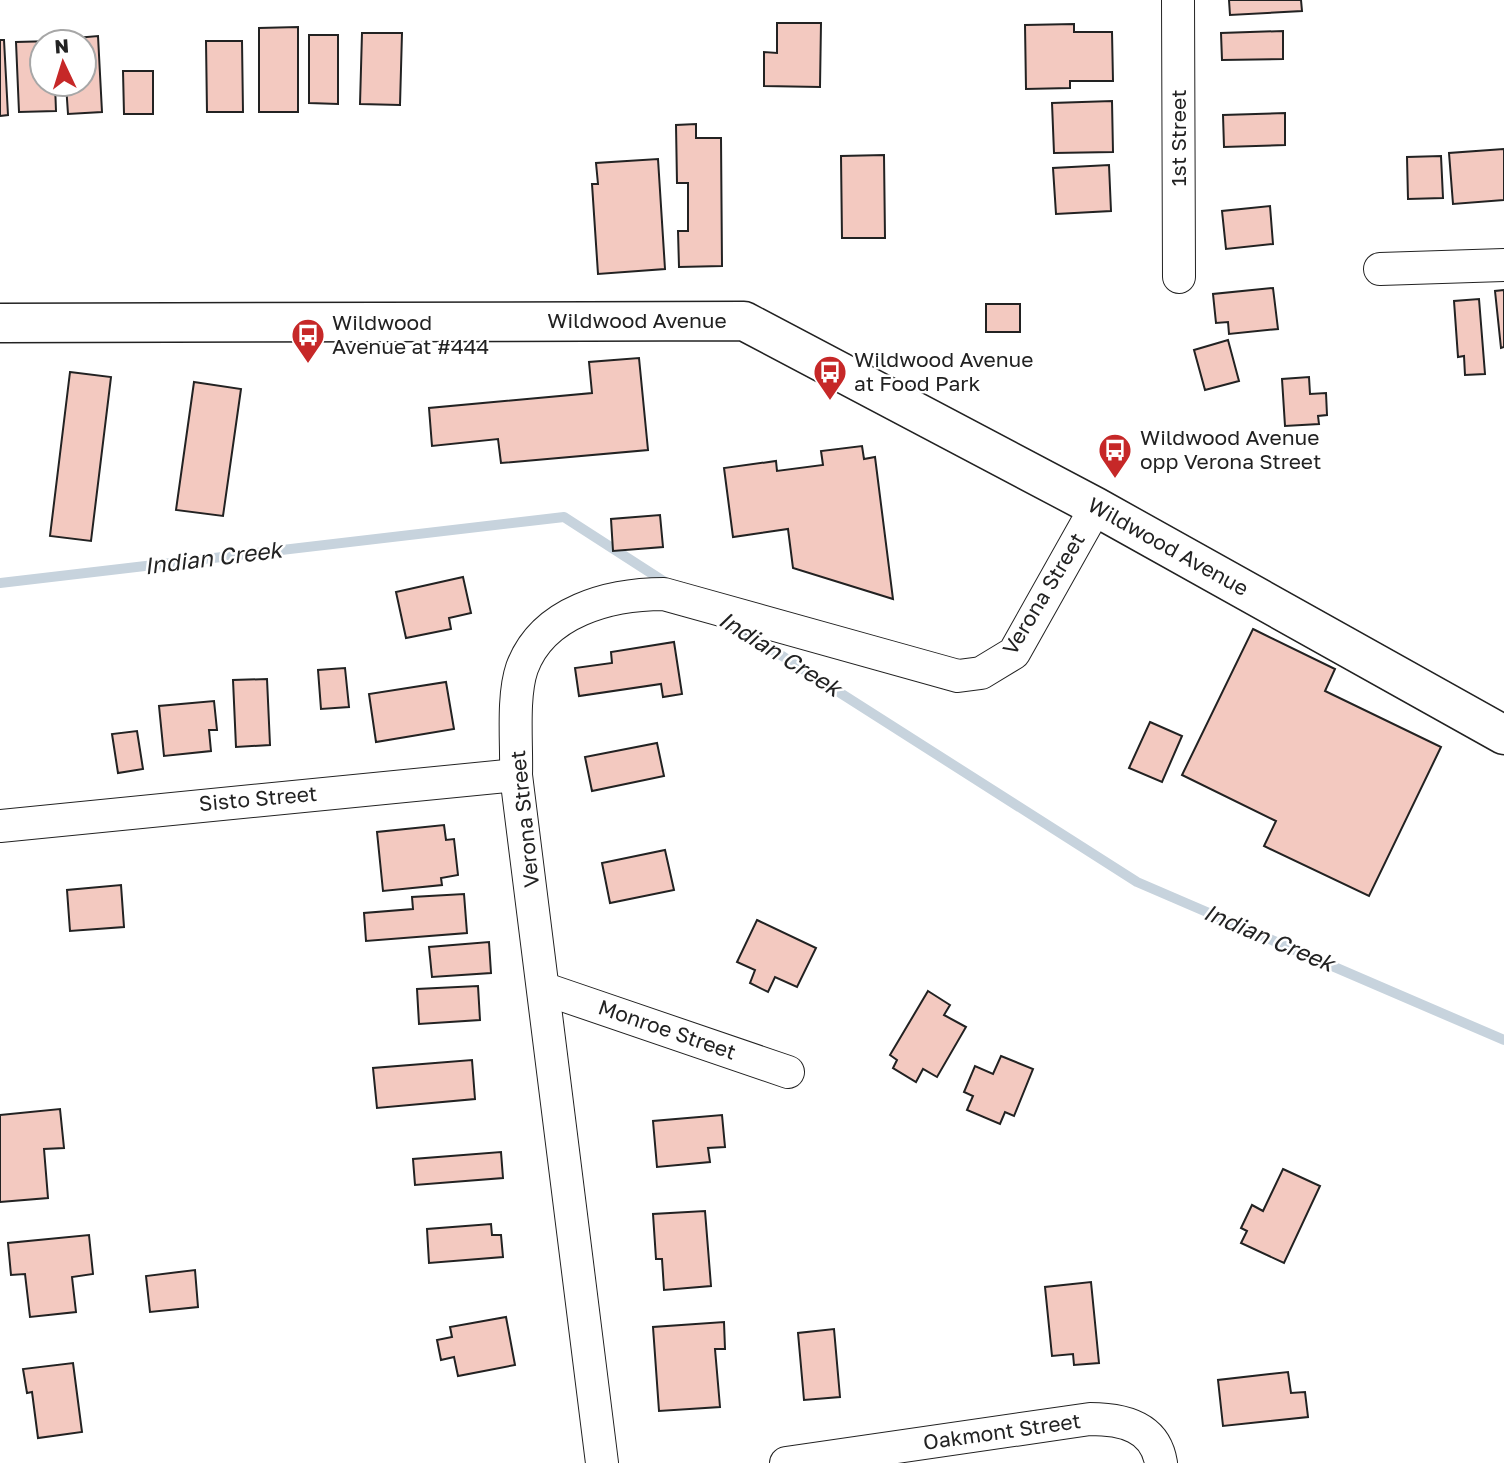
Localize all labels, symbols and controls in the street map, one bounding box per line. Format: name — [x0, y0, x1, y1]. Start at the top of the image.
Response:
north arrow — [28, 28, 98, 98]
text: N — [54, 34, 70, 58]
street label: 1st Street — [1165, 89, 1191, 187]
street label: Wildwood Avenue — [547, 307, 727, 333]
place label: Wildwood Avenue at #444 — [332, 309, 489, 359]
bus stop icon: Wildwood Avenue at #444 — [289, 316, 327, 365]
place label: Wildwood Avenue at Food Park — [854, 346, 1034, 396]
bus stop icon: Wildwood Avenue at Food Park — [811, 353, 849, 402]
place label: Wildwood Avenue opp Verona Street — [1140, 424, 1321, 474]
bus stop icon: Wildwood Avenue opp Verona Street — [1096, 431, 1134, 480]
street label: Wildwood Avenue — [1084, 491, 1253, 601]
street label: Verona Street — [997, 528, 1090, 659]
water label: Indian Creek — [142, 534, 285, 579]
water label: Indian Creek — [714, 605, 848, 703]
street label: Verona Street — [504, 749, 544, 889]
street label: Sisto Street — [198, 780, 318, 816]
water label: Indian Creek — [1200, 897, 1341, 978]
street label: Monroe Street — [595, 993, 740, 1065]
street label: Oakmont Street — [921, 1407, 1082, 1455]

